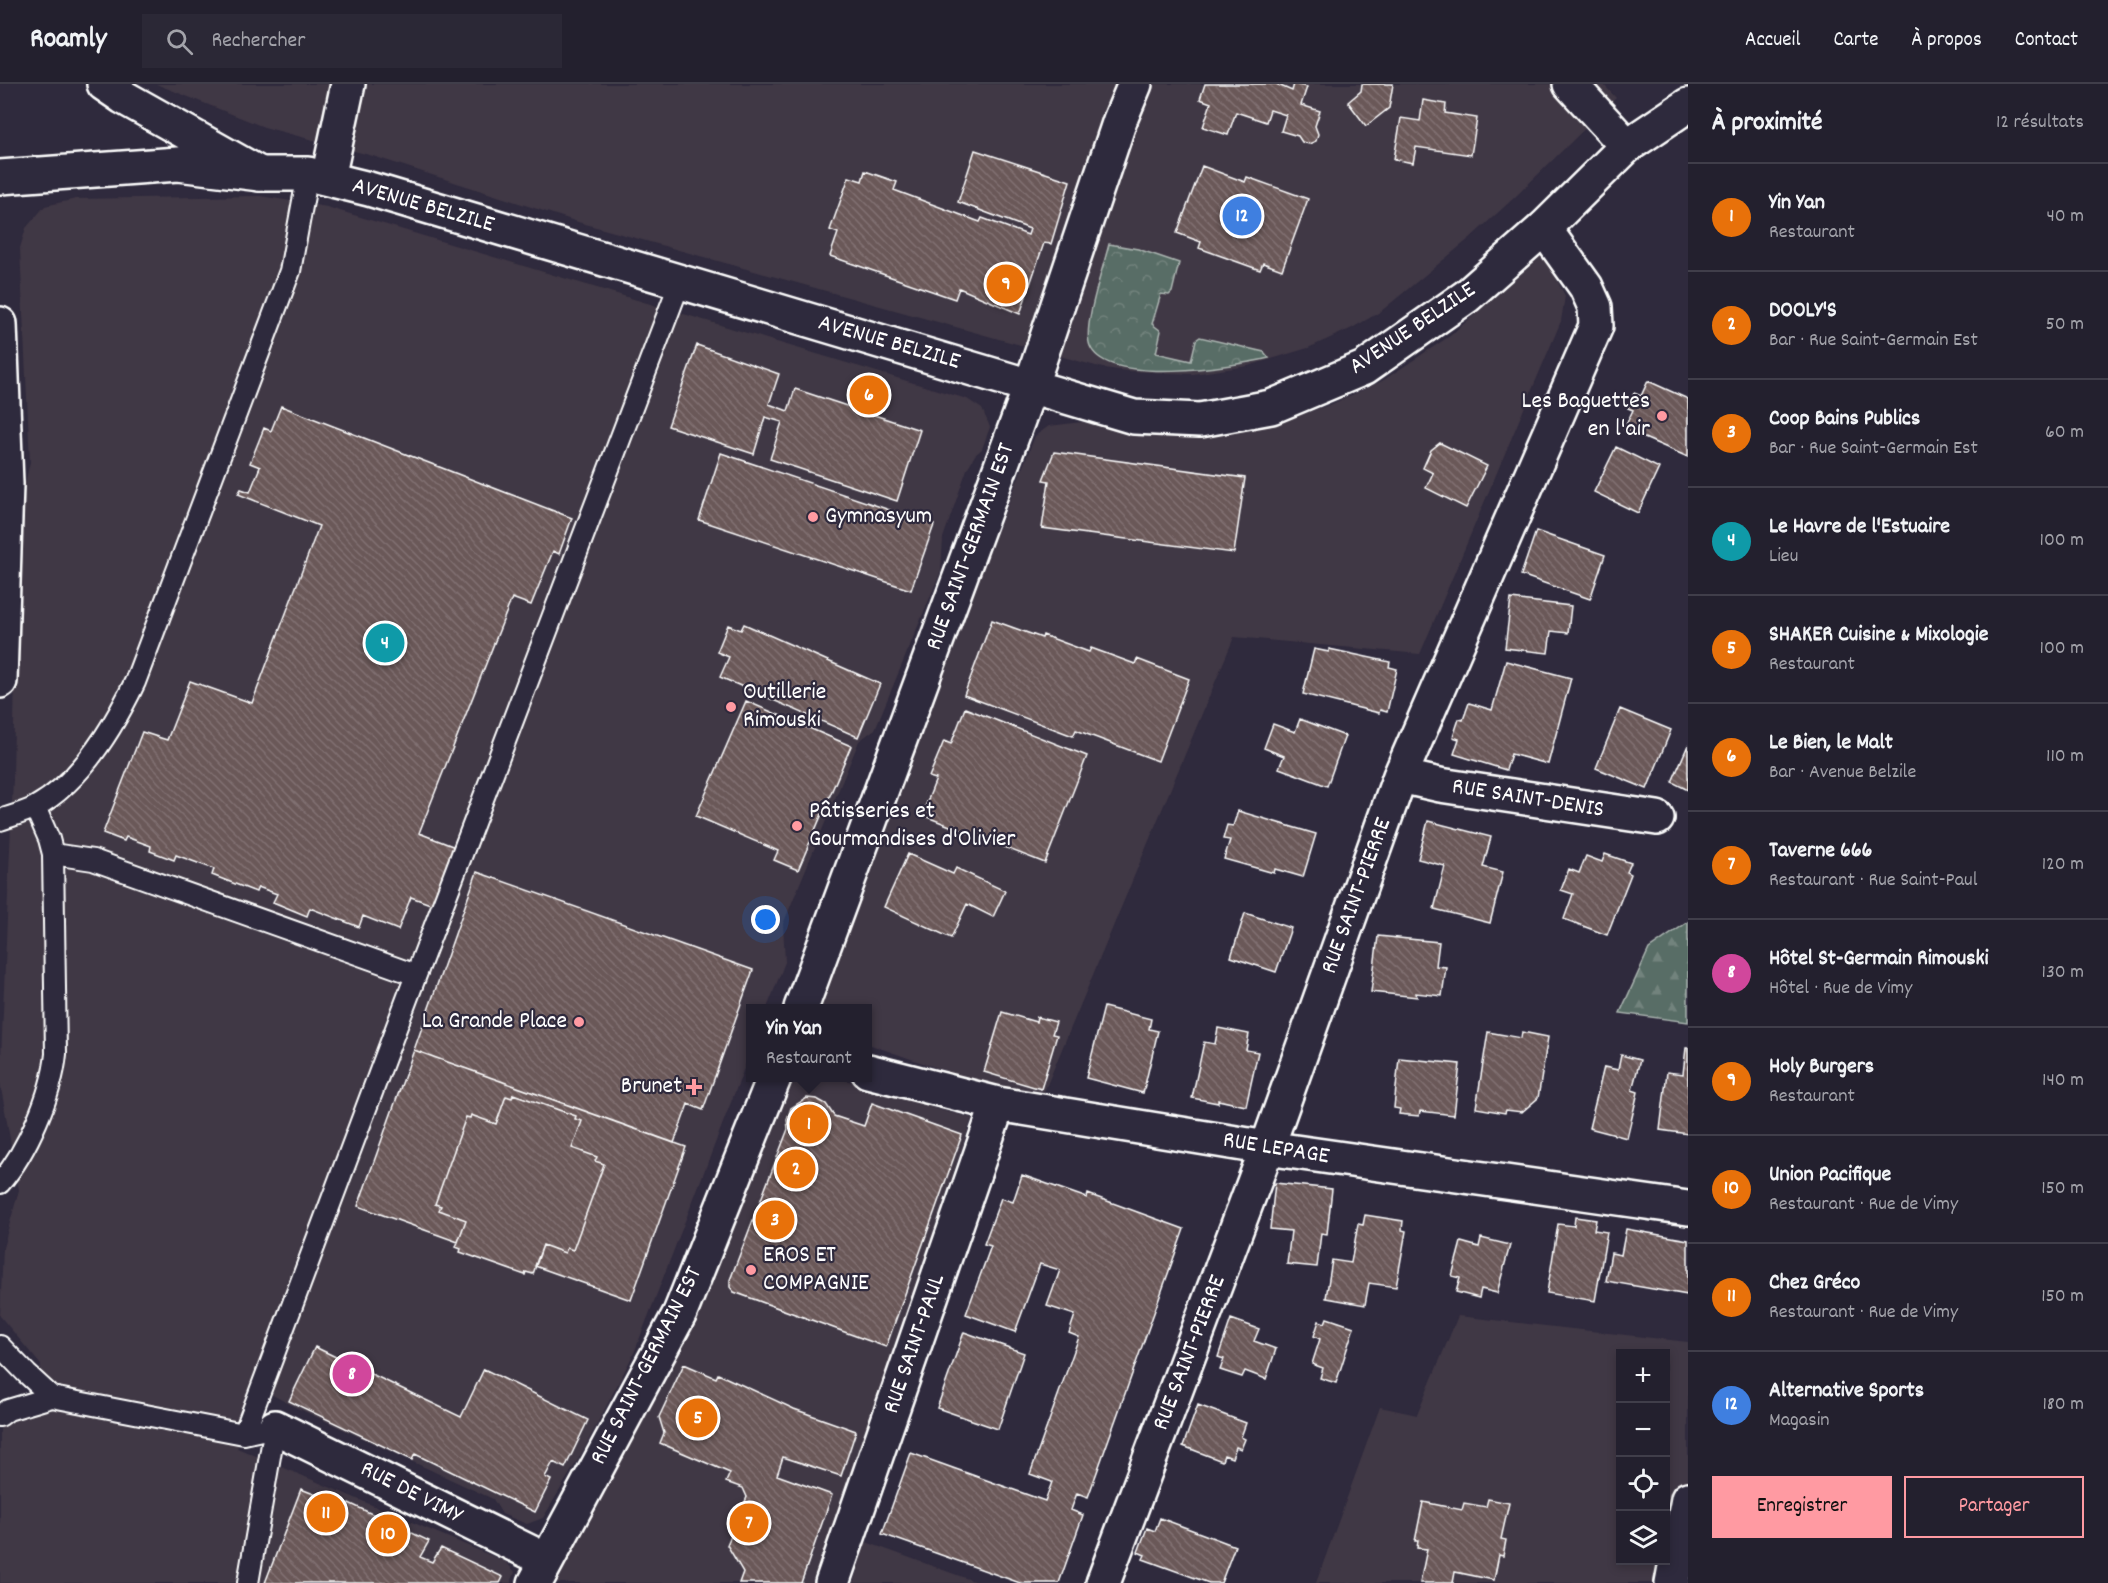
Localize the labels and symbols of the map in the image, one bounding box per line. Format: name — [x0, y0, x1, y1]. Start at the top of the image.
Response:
street label: AVENUE BELZILE — [348, 170, 498, 243]
pin: 12 — [1222, 194, 1262, 238]
pin: 9 — [986, 262, 1026, 306]
street label: AVENUE BELZILE — [1343, 274, 1483, 384]
street label: AVENUE BELZILE — [814, 307, 964, 380]
pin: 6 — [850, 372, 888, 418]
place label: Les Baguettes en l'air — [1522, 385, 1650, 447]
marker: Les Baguettes en l'air — [1655, 409, 1669, 423]
street label: RUE SAINT-GERMAIN EST — [918, 438, 1024, 655]
place label: Gymnasyum — [825, 500, 932, 534]
marker: Gymnasyum — [806, 510, 820, 524]
pin: 4 — [366, 620, 404, 666]
place label: Outillerie Rimouski — [743, 676, 826, 738]
marker: Outillerie Rimouski — [724, 700, 738, 714]
street label: RUE SAINT-DENIS — [1449, 770, 1607, 828]
place label: Pâtisseries et Gourmandises d'Olivier — [809, 795, 1016, 857]
street label: RUE SAINT-PIERRE — [1313, 813, 1401, 979]
marker: Pâtisseries et Gourmandises d'Olivier — [790, 819, 804, 833]
your location — [751, 905, 780, 934]
place label: La Grande Place — [422, 1005, 567, 1039]
marker: La Grande Place — [572, 1015, 586, 1029]
place label: Brunet — [621, 1070, 682, 1104]
marker: Brunet — [687, 1080, 701, 1094]
pin: 1 — [790, 1102, 828, 1146]
street label: RUE LEPAGE — [1220, 1124, 1332, 1174]
pin: 2 — [776, 1146, 816, 1192]
pin: 3 — [756, 1198, 794, 1242]
place label: EROS ET COMPAGNIE — [763, 1239, 869, 1301]
street label: RUE SAINT-GERMAIN EST — [582, 1261, 712, 1471]
marker: EROS ET COMPAGNIE — [744, 1263, 758, 1277]
street label: RUE SAINT-PAUL — [875, 1269, 955, 1418]
street label: RUE SAINT-PIERRE — [1145, 1270, 1235, 1436]
pin: 8 — [332, 1352, 372, 1396]
pin: 5 — [678, 1396, 718, 1440]
street label: RUE DE VIMY — [354, 1453, 469, 1534]
pin: 11 — [306, 1490, 346, 1536]
pin: 7 — [730, 1500, 768, 1546]
pin: 10 — [368, 1512, 408, 1556]

